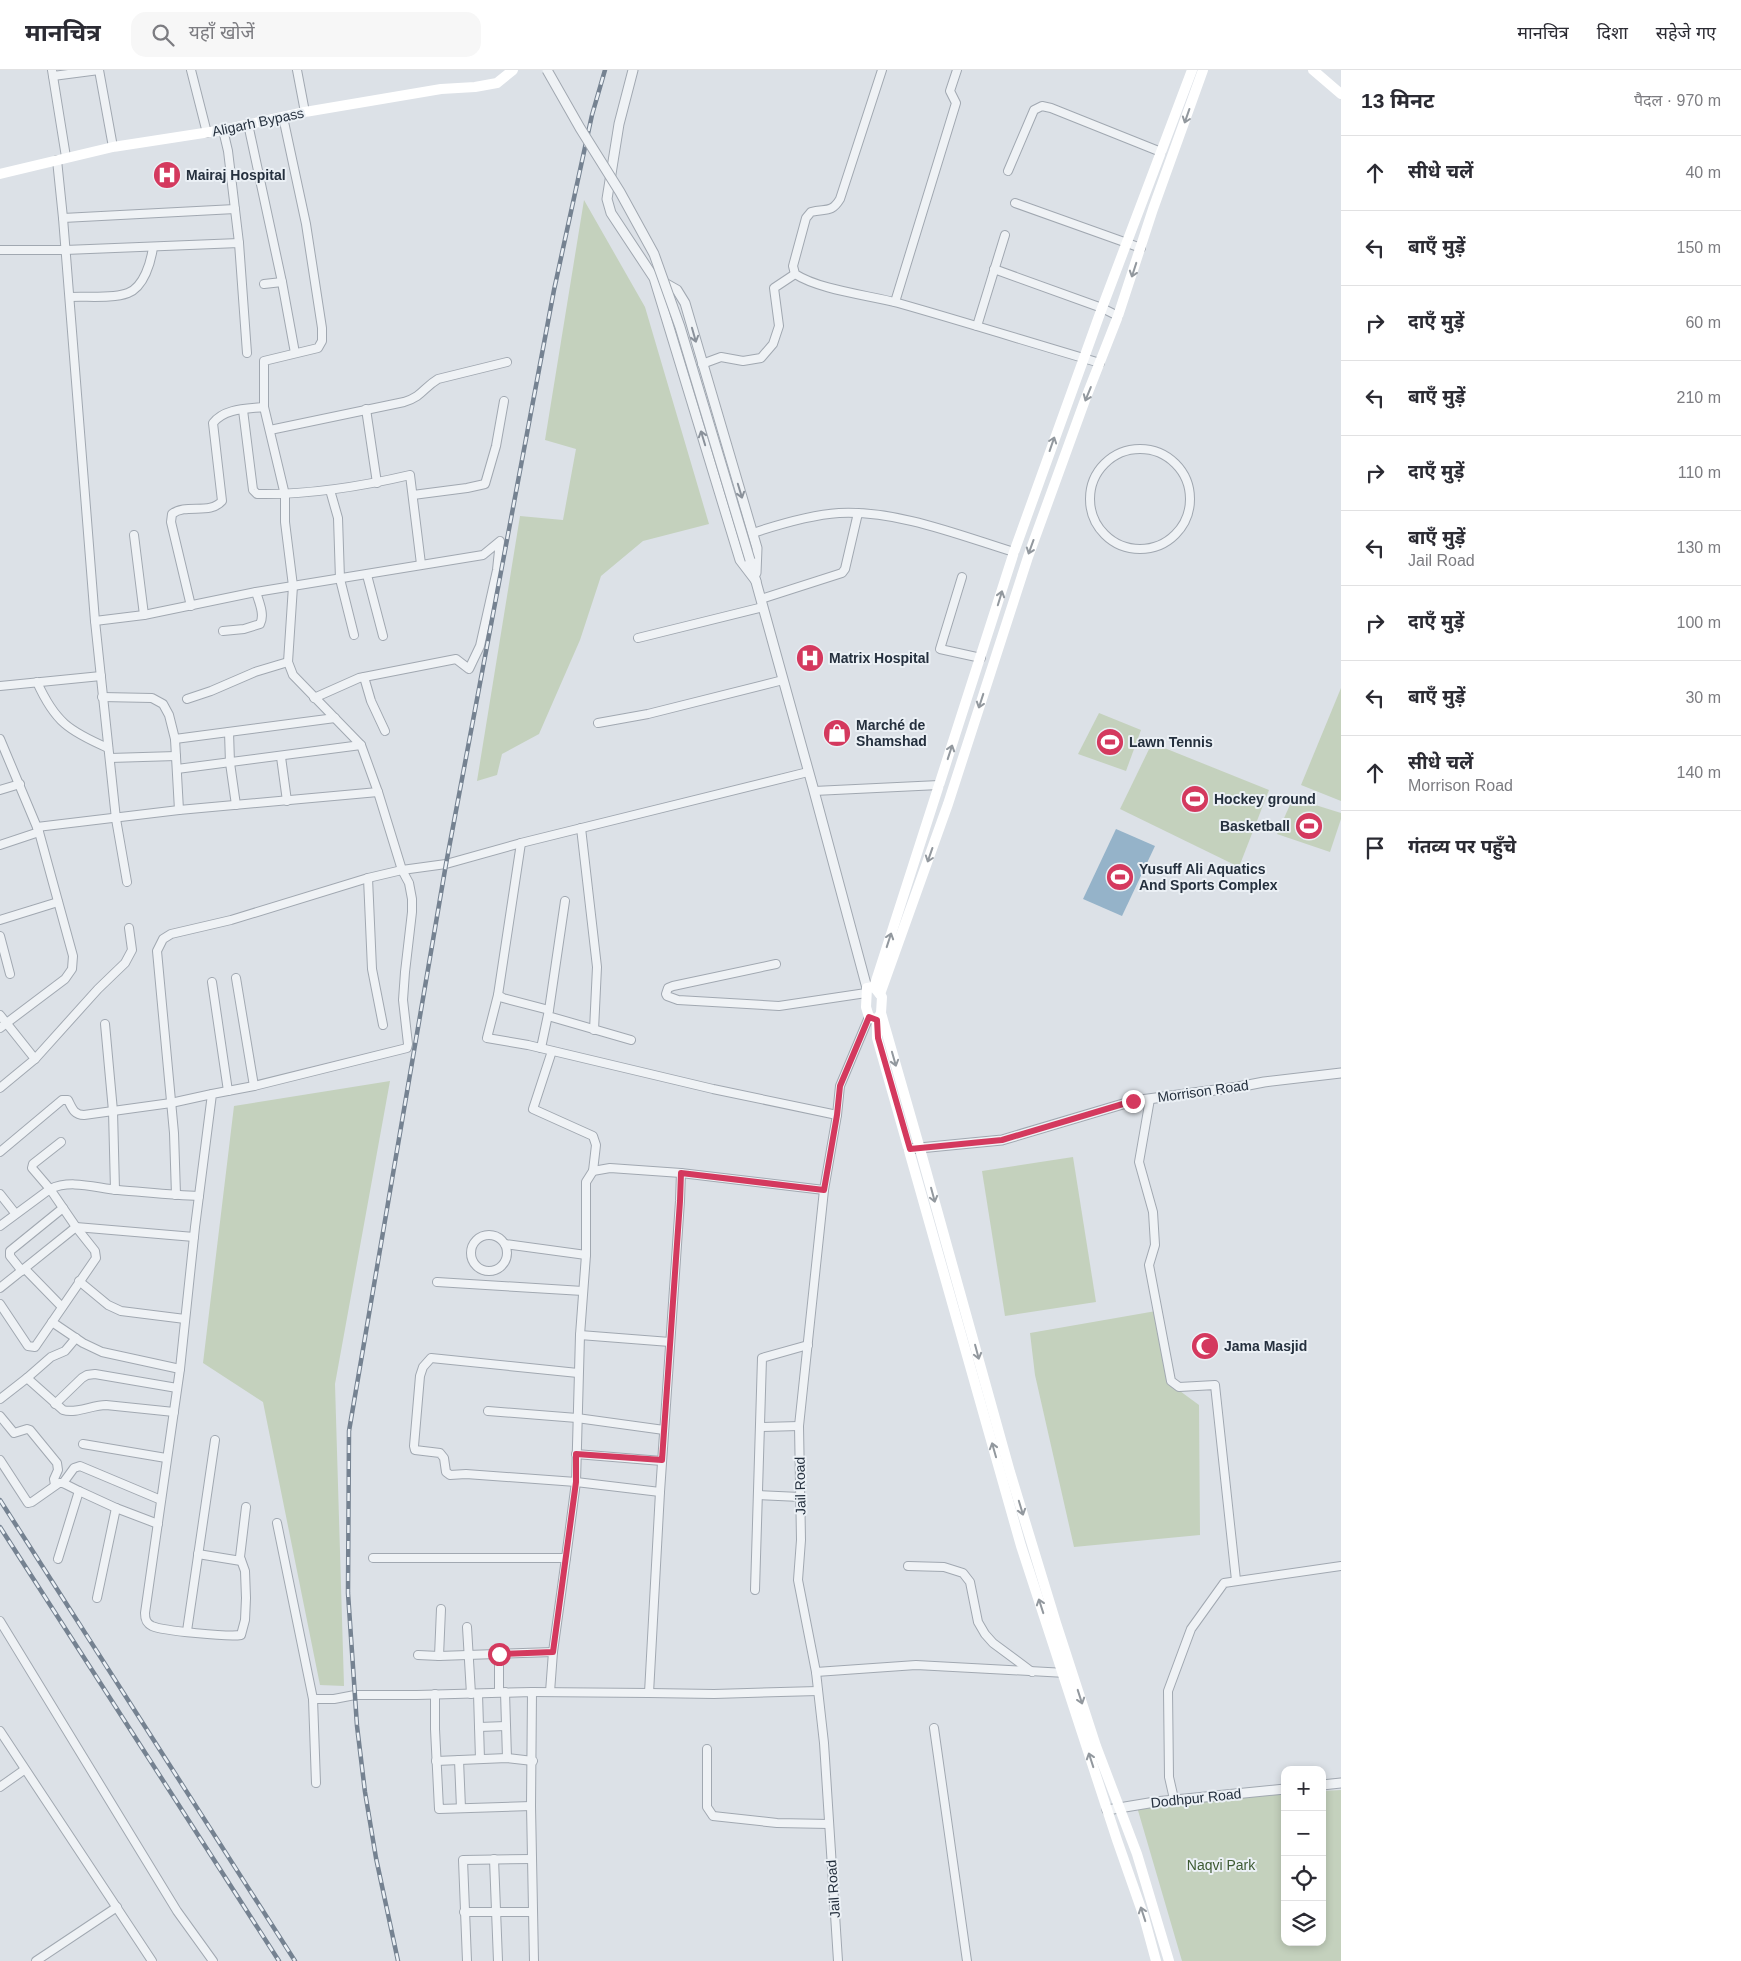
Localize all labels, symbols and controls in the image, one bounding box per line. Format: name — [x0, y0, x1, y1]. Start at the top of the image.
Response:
search box — [131, 12, 481, 57]
text: मानचित्र — [25, 19, 101, 46]
icon: search — [149, 21, 177, 49]
text: यहाँ खोजें — [189, 22, 255, 43]
text: मानचित्र — [1517, 23, 1569, 43]
text: दिशा — [1597, 23, 1628, 43]
text: सहेजे गए — [1656, 23, 1716, 43]
text: 13 मिनट — [1361, 89, 1434, 112]
text: पैदल · 970 m — [1634, 92, 1721, 109]
street label: Aligarh Bypass — [211, 104, 305, 140]
one-way arrow — [1181, 108, 1191, 124]
icon: ahead — [1361, 159, 1389, 187]
hospital icon: Mairaj Hospital — [152, 160, 182, 190]
text: सीधे चलें — [1408, 161, 1473, 182]
text: 40 m — [1685, 164, 1721, 181]
place label: Mairaj Hospital — [186, 167, 286, 183]
icon: left — [1361, 234, 1389, 262]
text: बाएँ मुड़ें — [1408, 236, 1465, 257]
text: 150 m — [1677, 239, 1721, 256]
one-way arrow — [1129, 261, 1138, 277]
icon: right — [1361, 309, 1389, 337]
text: दाएँ मुड़ें — [1408, 311, 1464, 332]
text: 60 m — [1685, 314, 1721, 331]
one-way arrow — [689, 327, 699, 343]
icon: left — [1361, 384, 1389, 412]
one-way arrow — [1082, 386, 1092, 401]
text: बाएँ मुड़ें — [1408, 386, 1465, 407]
text: 210 m — [1677, 389, 1721, 406]
one-way arrow — [697, 431, 707, 447]
one-way arrow — [1048, 436, 1058, 452]
icon: right — [1361, 459, 1389, 487]
text: दाएँ मुड़ें — [1408, 461, 1464, 482]
text: 110 m — [1678, 464, 1721, 481]
one-way arrow — [736, 482, 746, 498]
text: बाएँ मुड़ें — [1408, 527, 1465, 548]
icon: left — [1361, 534, 1389, 562]
one-way arrow — [1026, 538, 1035, 554]
text: 130 m — [1677, 539, 1721, 556]
text: Jail Road — [1408, 552, 1475, 569]
one-way arrow — [996, 590, 1005, 606]
icon: right — [1361, 609, 1389, 637]
text: दाएँ मुड़ें — [1408, 611, 1464, 632]
text: 100 m — [1677, 614, 1721, 631]
hospital icon: Matrix Hospital — [795, 643, 825, 673]
place label: Matrix Hospital — [829, 650, 929, 666]
icon: left — [1361, 684, 1389, 712]
text: बाएँ मुड़ें — [1408, 686, 1465, 707]
text: 30 m — [1685, 689, 1721, 706]
one-way arrow — [976, 693, 985, 708]
place label: Marché de Shamshad — [856, 717, 927, 749]
shop icon: Marché de Shamshad — [822, 718, 852, 748]
sports icon: Lawn Tennis — [1095, 727, 1125, 757]
place label: Lawn Tennis — [1129, 734, 1213, 750]
one-way arrow — [946, 745, 955, 761]
text: सीधे चलें — [1408, 752, 1473, 773]
icon: ahead — [1361, 759, 1389, 787]
text: 140 m — [1677, 764, 1721, 781]
text: Morrison Road — [1408, 777, 1513, 794]
sports icon: Hockey ground — [1180, 784, 1210, 814]
place label: Hockey ground — [1214, 791, 1316, 807]
sports icon: Basketball — [1294, 811, 1324, 841]
place label: Basketball — [1220, 818, 1290, 834]
icon: arrive — [1361, 834, 1389, 862]
text: गंतव्य पर पहुँचे — [1408, 836, 1516, 857]
one-way arrow — [925, 847, 934, 863]
place label: Yusuff Ali Aquatics And Sports Complex — [1139, 861, 1278, 893]
sports icon: Yusuff Ali Aquatics And Sports Complex — [1105, 862, 1135, 892]
one-way arrow — [885, 933, 894, 949]
one-way arrow — [890, 1051, 900, 1067]
street label: Morrison Road — [1156, 1077, 1250, 1105]
route end — [1122, 1090, 1145, 1113]
one-way arrow — [929, 1187, 939, 1203]
mosque icon: Jama Masjid — [1190, 1331, 1220, 1361]
place label: Jama Masjid — [1224, 1338, 1307, 1354]
one-way arrow — [972, 1344, 982, 1360]
one-way arrow — [988, 1442, 998, 1458]
street label: Jail Road — [791, 1457, 809, 1515]
one-way arrow — [1017, 1500, 1027, 1516]
one-way arrow — [1035, 1598, 1045, 1614]
route start — [488, 1643, 511, 1666]
one-way arrow — [1076, 1689, 1086, 1705]
one-way arrow — [1085, 1752, 1095, 1768]
map controls — [1281, 1766, 1326, 1946]
button: + — [1281, 1766, 1326, 1811]
street label: Dodhpur Road — [1150, 1785, 1242, 1811]
button: − — [1281, 1811, 1326, 1856]
button: locate — [1281, 1856, 1326, 1901]
park label: Naqvi Park — [1187, 1857, 1256, 1873]
street label: Jail Road — [823, 1859, 843, 1919]
button: layers — [1281, 1901, 1326, 1946]
one-way arrow — [1137, 1906, 1147, 1922]

